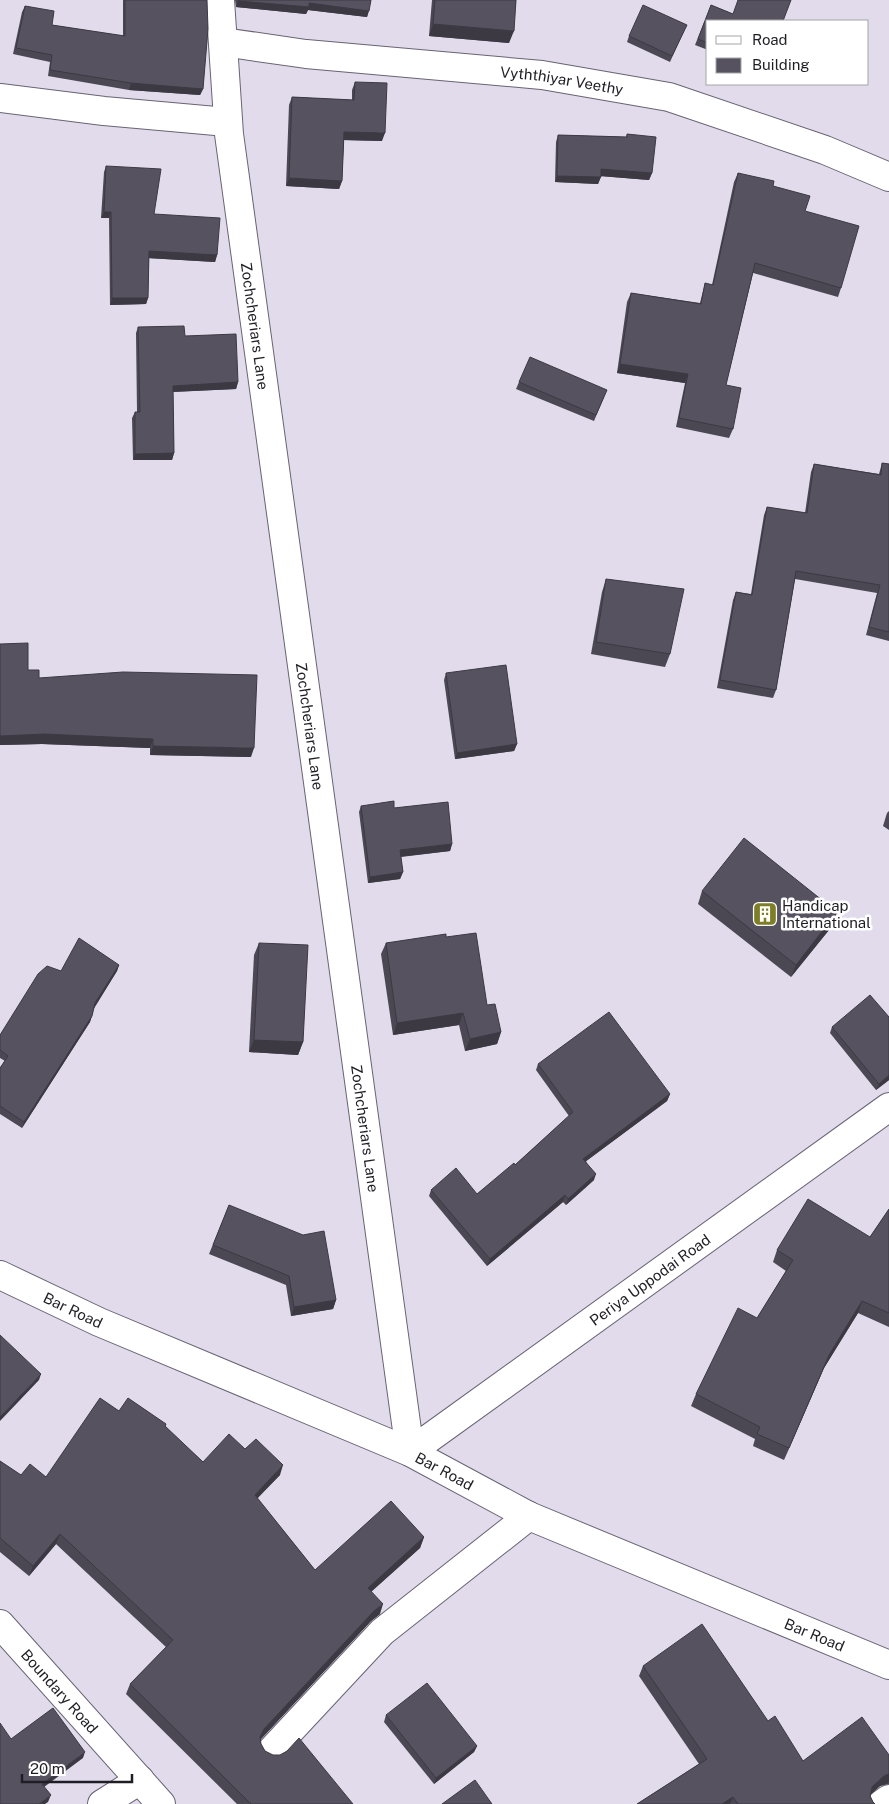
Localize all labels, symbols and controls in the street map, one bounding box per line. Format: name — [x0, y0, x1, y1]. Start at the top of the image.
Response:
legend — [706, 20, 869, 85]
text: Road — [752, 31, 788, 48]
text: Building — [752, 56, 810, 73]
street label: Vyththiyar Veethy — [499, 63, 625, 97]
street label: Zochcheriars Lane — [238, 261, 273, 391]
street label: Zochcheriars Lane — [293, 661, 327, 791]
place label: Handicap International — [782, 897, 871, 931]
building icon: Handicap International — [752, 901, 778, 927]
street label: Zochcheriars Lane — [348, 1064, 383, 1193]
street label: Periya Uppodai Road — [586, 1230, 713, 1328]
street label: Bar Road — [41, 1288, 105, 1331]
street label: Bar Road — [413, 1448, 477, 1493]
street label: Bar Road — [782, 1614, 847, 1654]
street label: Boundary Road — [18, 1646, 102, 1736]
scale bar — [22, 1752, 132, 1784]
text: 20 m — [30, 1760, 65, 1777]

